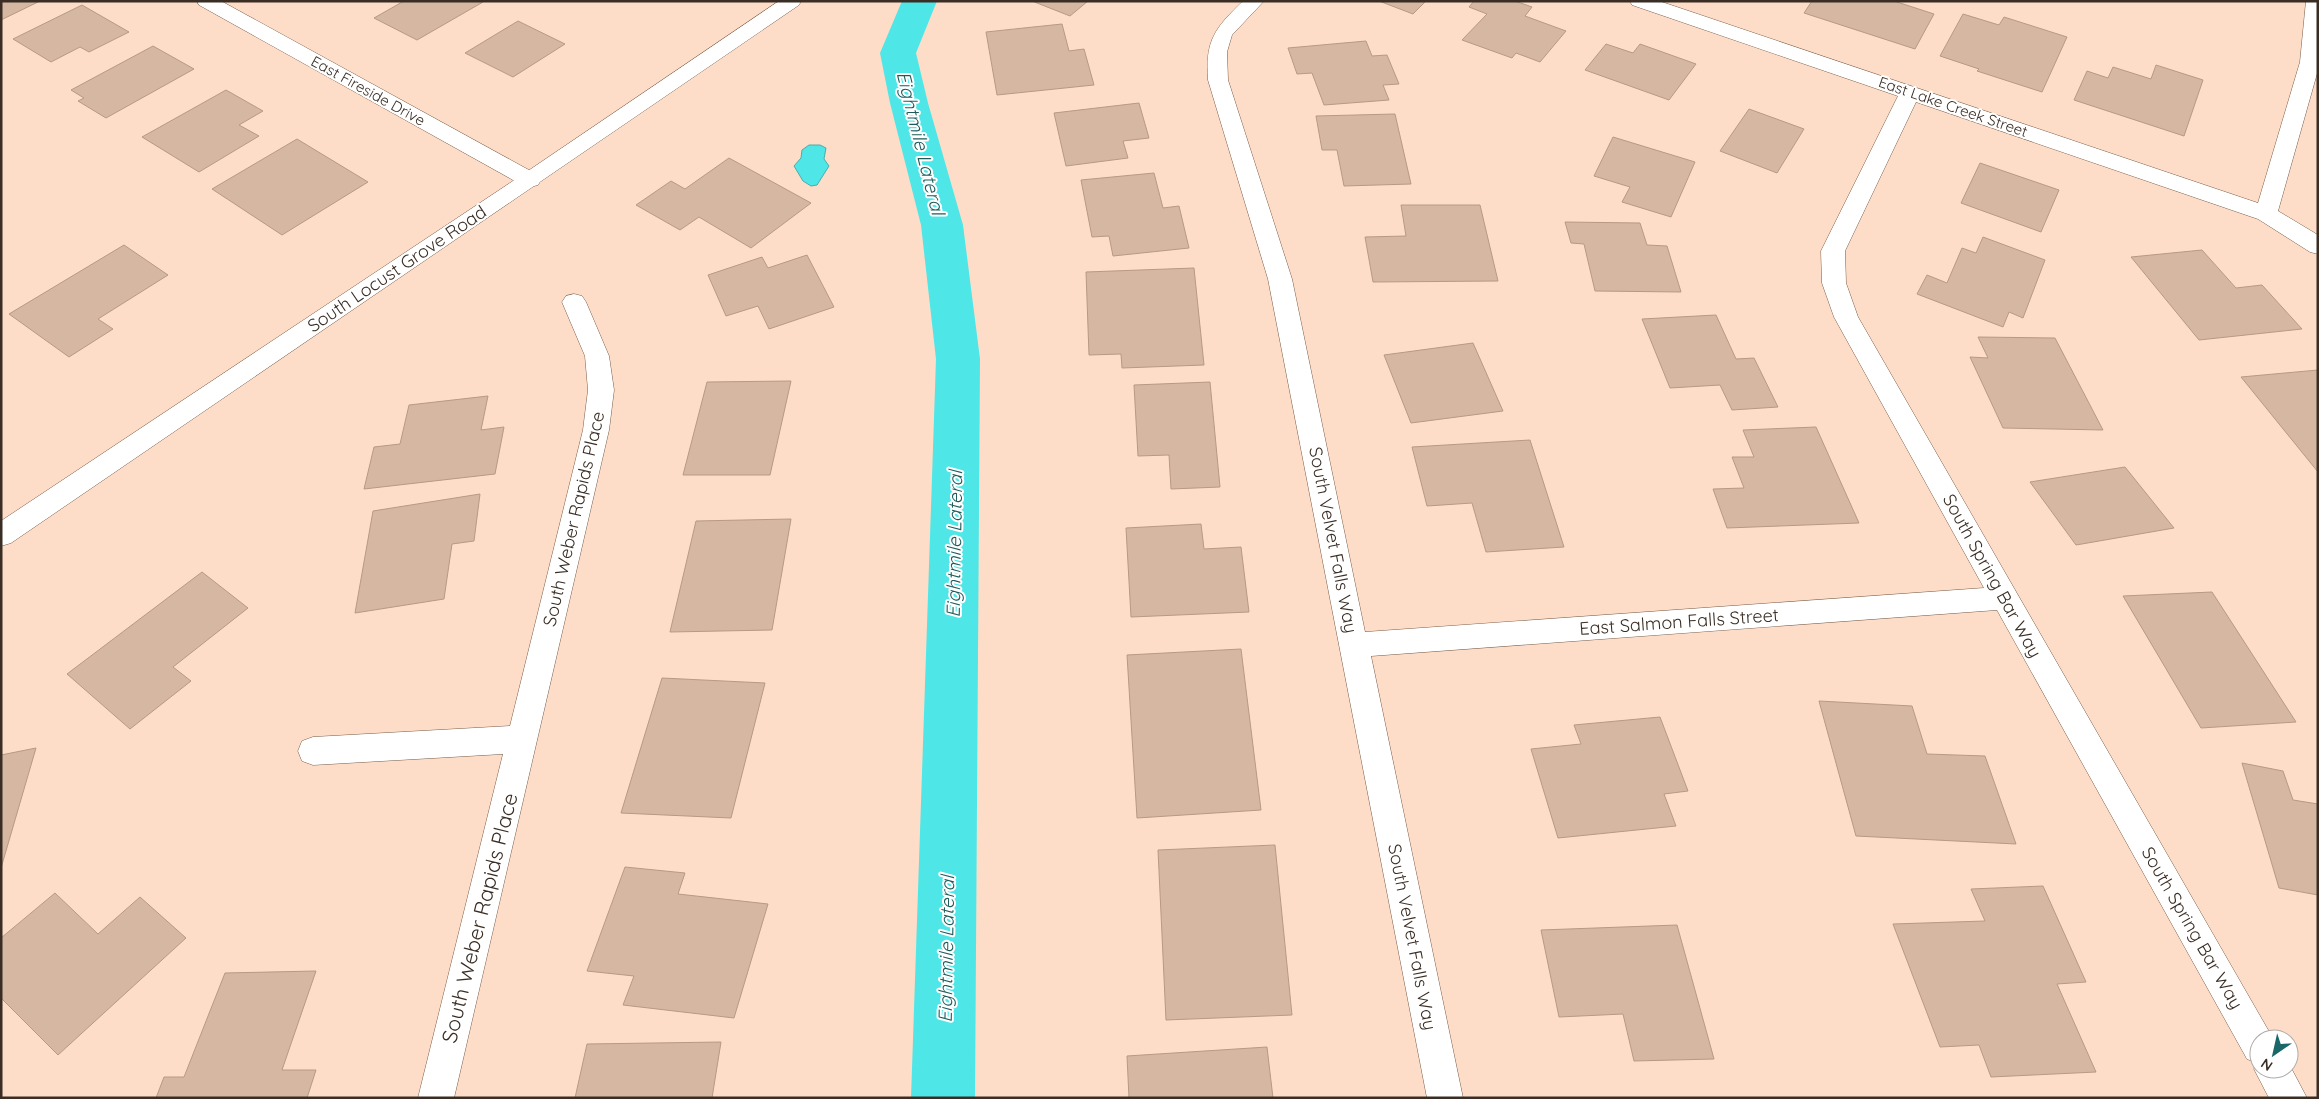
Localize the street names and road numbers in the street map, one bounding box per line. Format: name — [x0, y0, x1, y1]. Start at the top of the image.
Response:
street label: East Fireside Drive — [308, 51, 429, 130]
street label: East Lake Creek Street — [1876, 72, 2030, 141]
street label: South Locust Grove Road — [303, 200, 491, 337]
street label: South Weber Rapids Place — [538, 409, 609, 629]
street label: South Velvet Falls Way — [1304, 445, 1363, 635]
street label: South Spring Bar Way — [1938, 490, 2047, 662]
street label: East Salmon Falls Street — [1578, 603, 1779, 640]
street label: South Weber Rapids Place — [435, 790, 523, 1045]
street label: South Velvet Falls Way — [1383, 842, 1442, 1032]
street label: South Spring Bar Way — [2137, 842, 2248, 1013]

